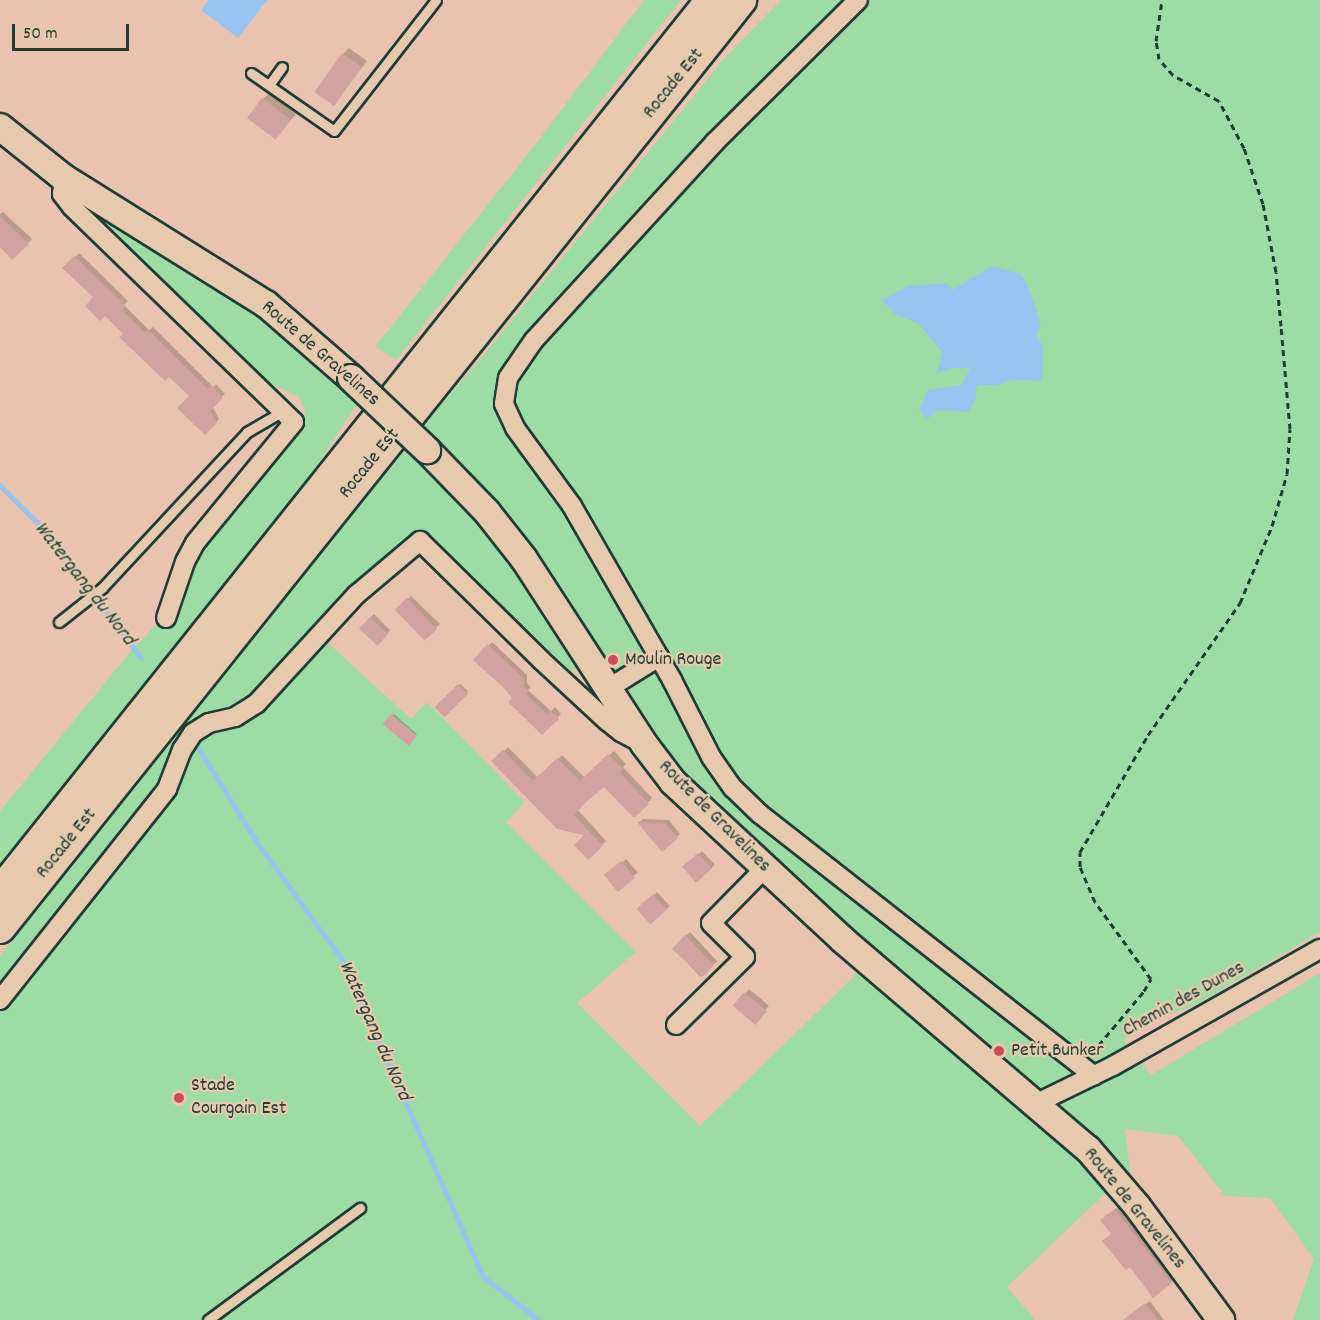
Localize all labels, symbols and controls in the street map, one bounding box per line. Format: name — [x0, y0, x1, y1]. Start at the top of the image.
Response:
scale bar — [15, 12, 132, 50]
text: 50 m — [23, 22, 58, 47]
street label: Rocade Est — [638, 44, 710, 124]
street label: Route de Gravelines — [256, 296, 384, 412]
street label: Rocade Est — [334, 424, 406, 504]
water label: Watergang du Nord — [28, 517, 140, 651]
place label: Moulin Rouge — [625, 648, 721, 672]
marker: Moulin Rouge — [606, 653, 620, 667]
street label: Route de Gravelines — [653, 756, 775, 878]
street label: Rocade Est — [31, 804, 103, 884]
water label: Watergang du Nord — [332, 957, 416, 1105]
street label: Chemin des Dunes — [1119, 957, 1249, 1043]
place label: Petit Bunker — [1011, 1039, 1104, 1063]
marker: Petit Bunker — [992, 1044, 1006, 1058]
place label: Stade Courgain Est — [191, 1074, 286, 1121]
marker: Stade Courgain Est — [172, 1091, 186, 1105]
street label: Route de Gravelines — [1078, 1143, 1190, 1275]

